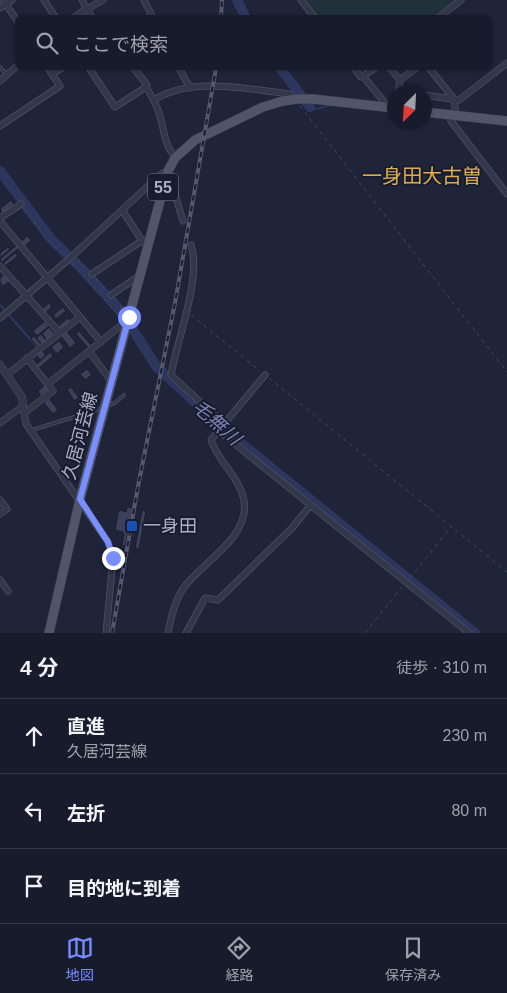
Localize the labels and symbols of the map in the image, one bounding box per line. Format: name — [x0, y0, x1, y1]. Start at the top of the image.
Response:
north arrow — [387, 85, 432, 130]
district label: 一身田大古曽 — [362, 165, 482, 187]
road number: 55 — [148, 173, 178, 200]
route start — [118, 306, 141, 329]
street label: 久居河芸線 — [59, 390, 101, 482]
water label: 毛無川 — [188, 395, 246, 451]
place label: 一身田 — [143, 516, 197, 536]
marker: 一身田 — [125, 519, 139, 533]
route end — [102, 547, 125, 570]

